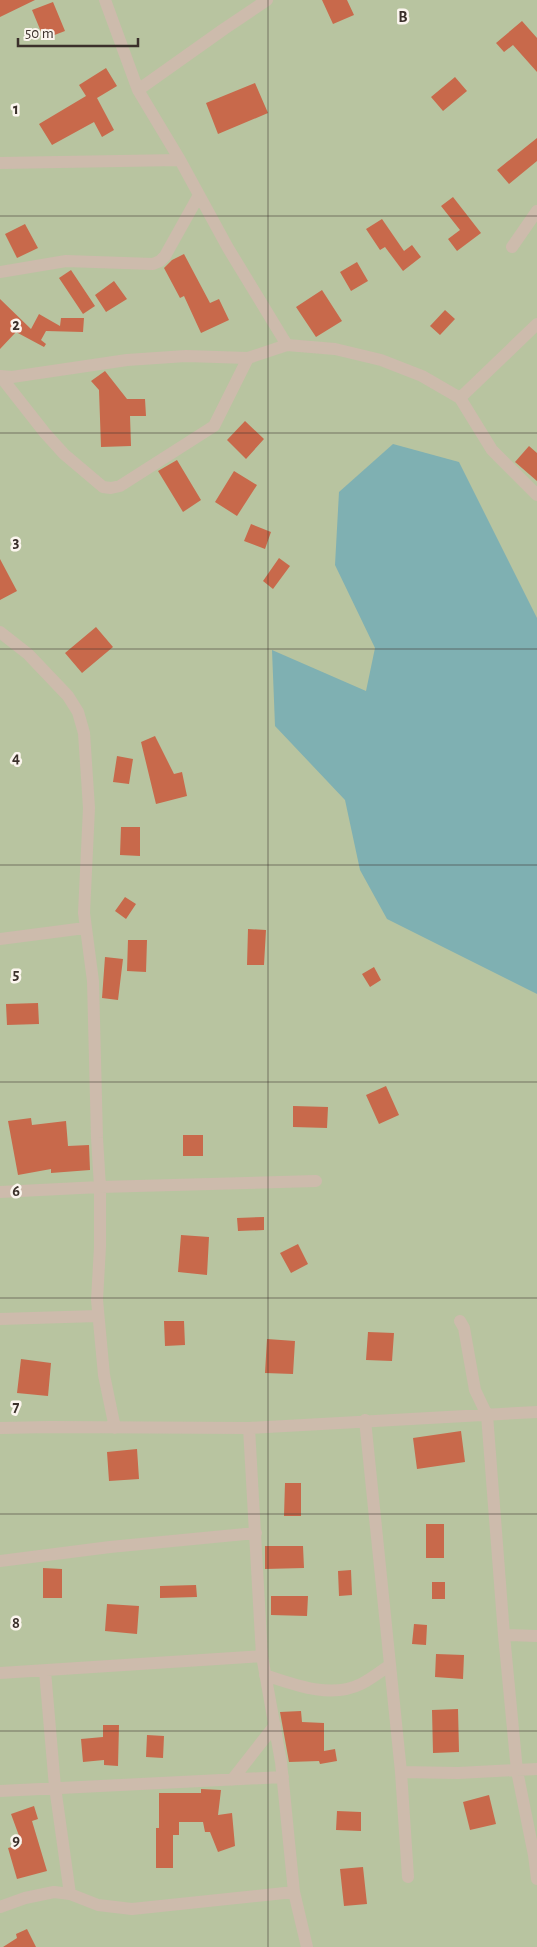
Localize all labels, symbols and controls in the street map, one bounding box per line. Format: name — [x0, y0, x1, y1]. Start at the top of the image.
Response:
text: B — [398, 9, 408, 25]
scale bar — [18, 15, 138, 47]
text: 50 m — [25, 26, 54, 41]
text: 1 — [13, 101, 19, 117]
text: 2 — [12, 317, 20, 333]
text: 3 — [13, 534, 20, 550]
text: 4 — [12, 750, 20, 766]
text: 5 — [13, 966, 20, 982]
text: 6 — [12, 1183, 20, 1199]
text: 7 — [13, 1399, 20, 1415]
text: 8 — [12, 1615, 20, 1631]
text: 9 — [12, 1832, 20, 1848]

